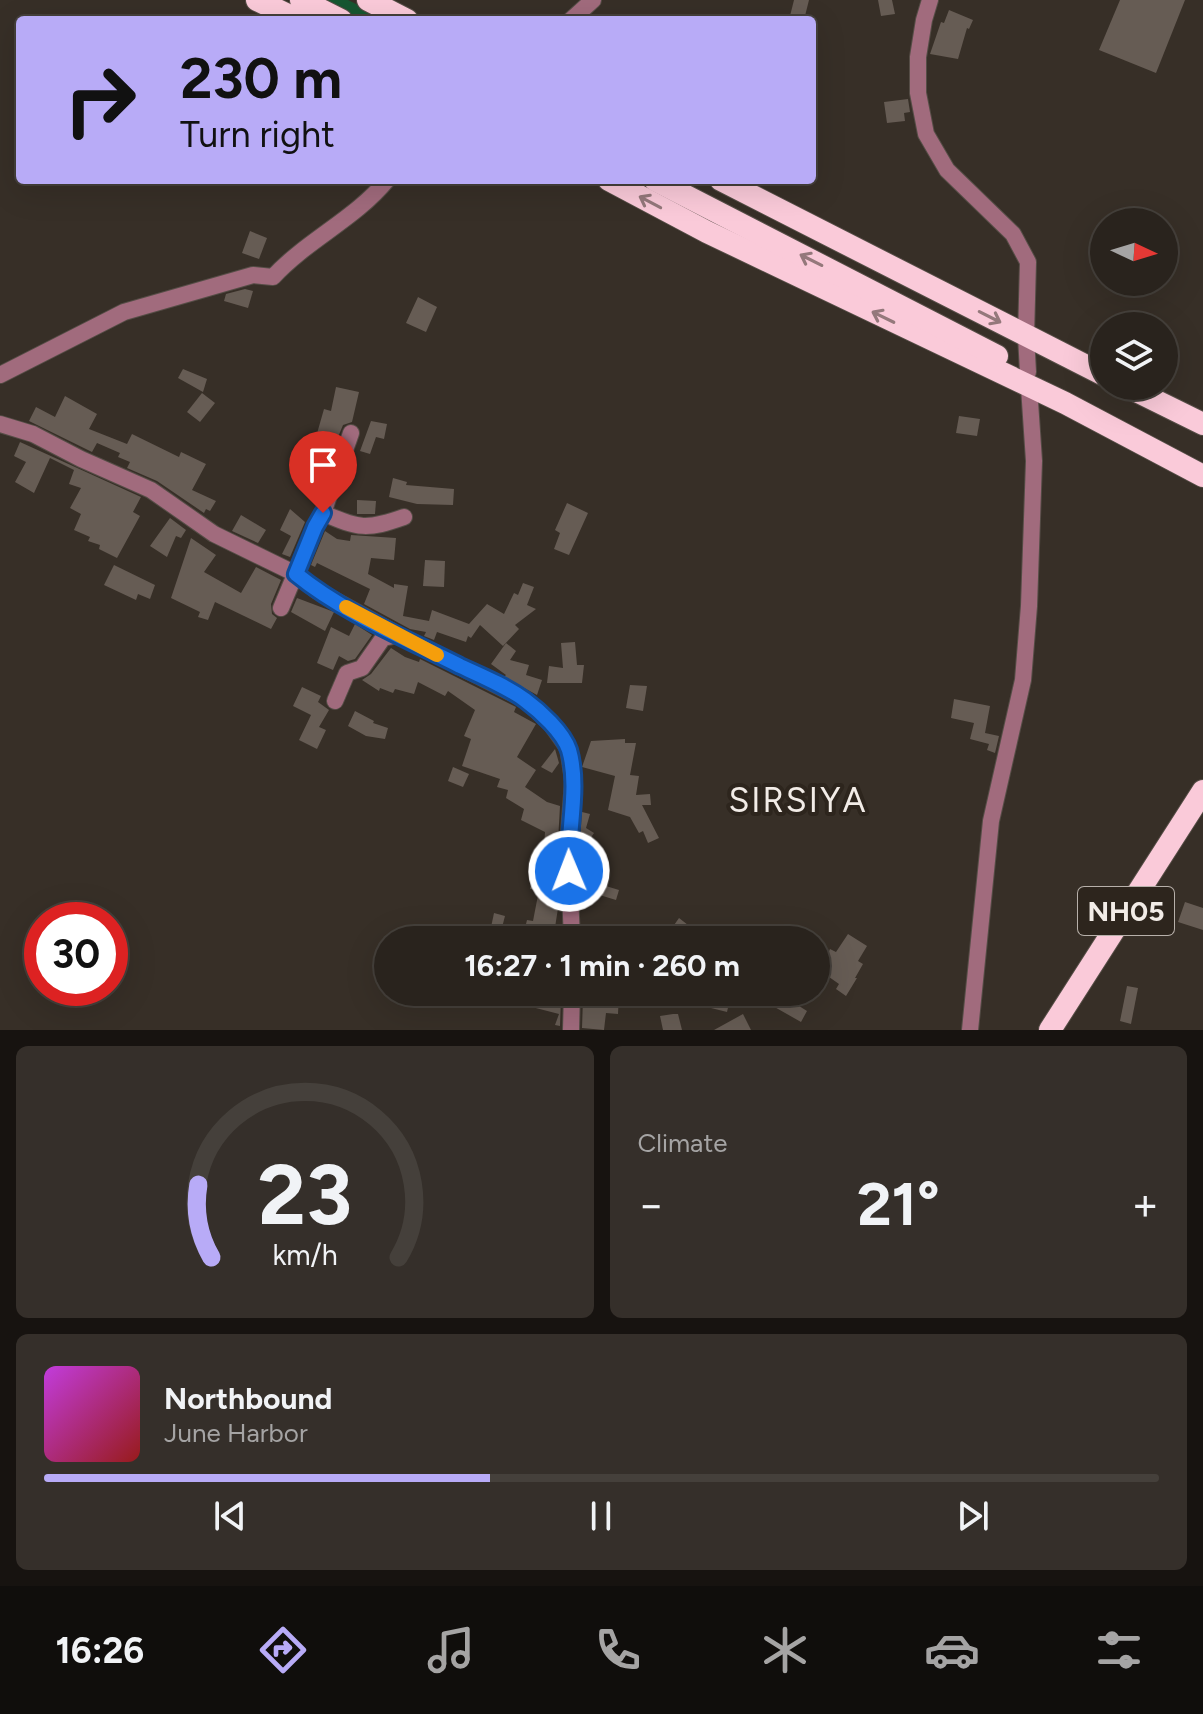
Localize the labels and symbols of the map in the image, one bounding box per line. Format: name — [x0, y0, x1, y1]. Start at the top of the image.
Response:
one-way arrow — [638, 193, 662, 209]
north arrow — [1090, 208, 1178, 296]
one-way arrow — [800, 252, 823, 268]
one-way arrow — [871, 309, 895, 324]
one-way arrow — [978, 310, 1002, 326]
pin — [289, 431, 357, 513]
district label: SIRSIYA — [728, 780, 868, 821]
position arrow — [527, 829, 611, 913]
road number: NH05 — [1078, 887, 1174, 935]
speed limit sign: 30 — [24, 902, 128, 1006]

